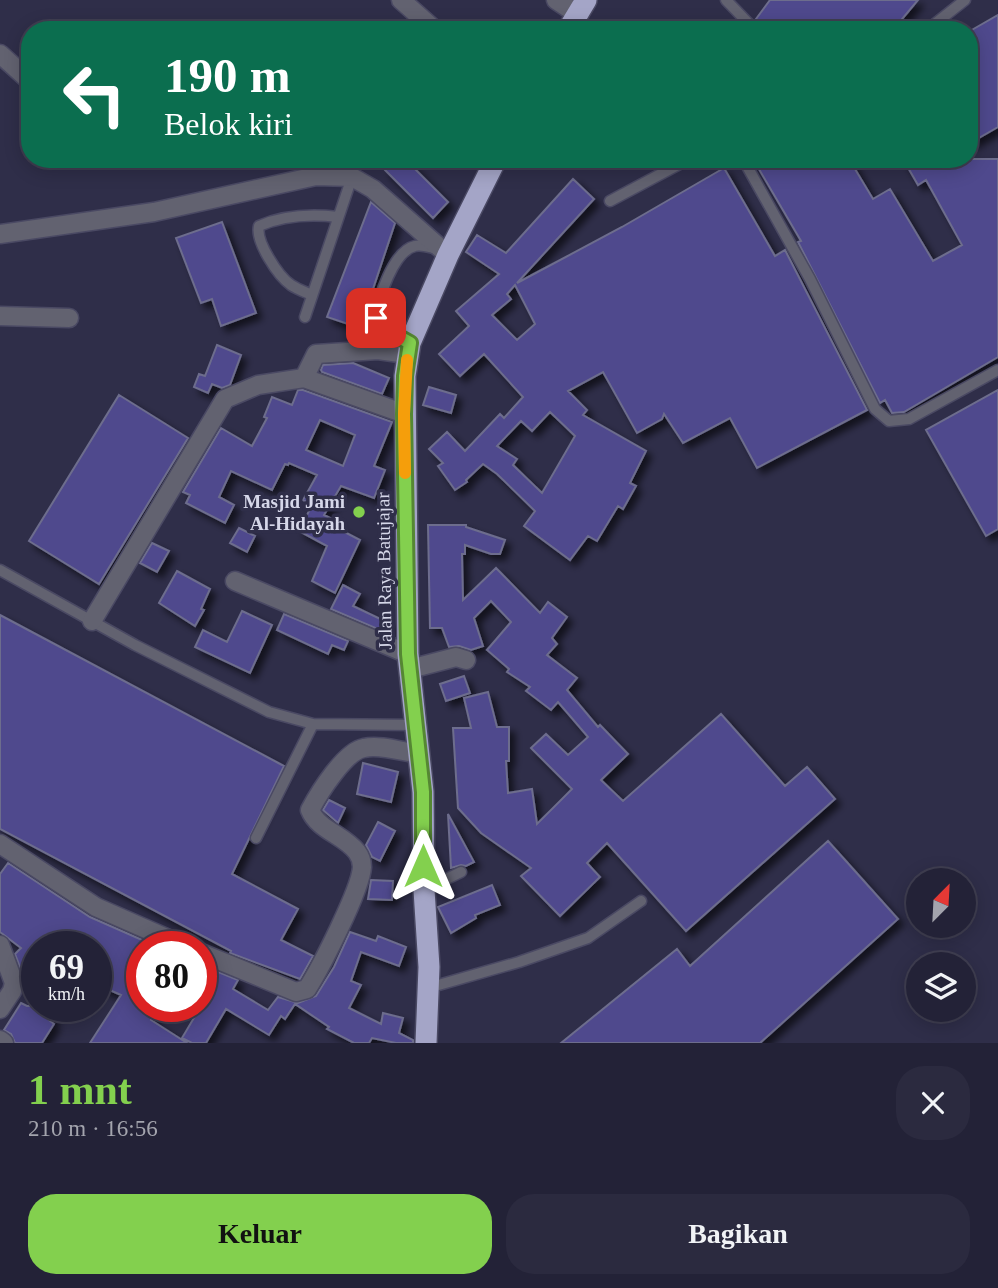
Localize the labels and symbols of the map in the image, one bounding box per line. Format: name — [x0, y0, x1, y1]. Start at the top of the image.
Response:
pin — [346, 288, 406, 348]
place label: Masjid Jami Al-Hidayah — [243, 491, 345, 534]
street label: Jalan Raya Batujajar — [372, 492, 396, 650]
marker: Masjid Jami Al-Hidayah — [351, 504, 367, 520]
position arrow — [386, 829, 460, 903]
north arrow — [906, 868, 976, 938]
speed limit sign: 80 — [126, 931, 217, 1022]

